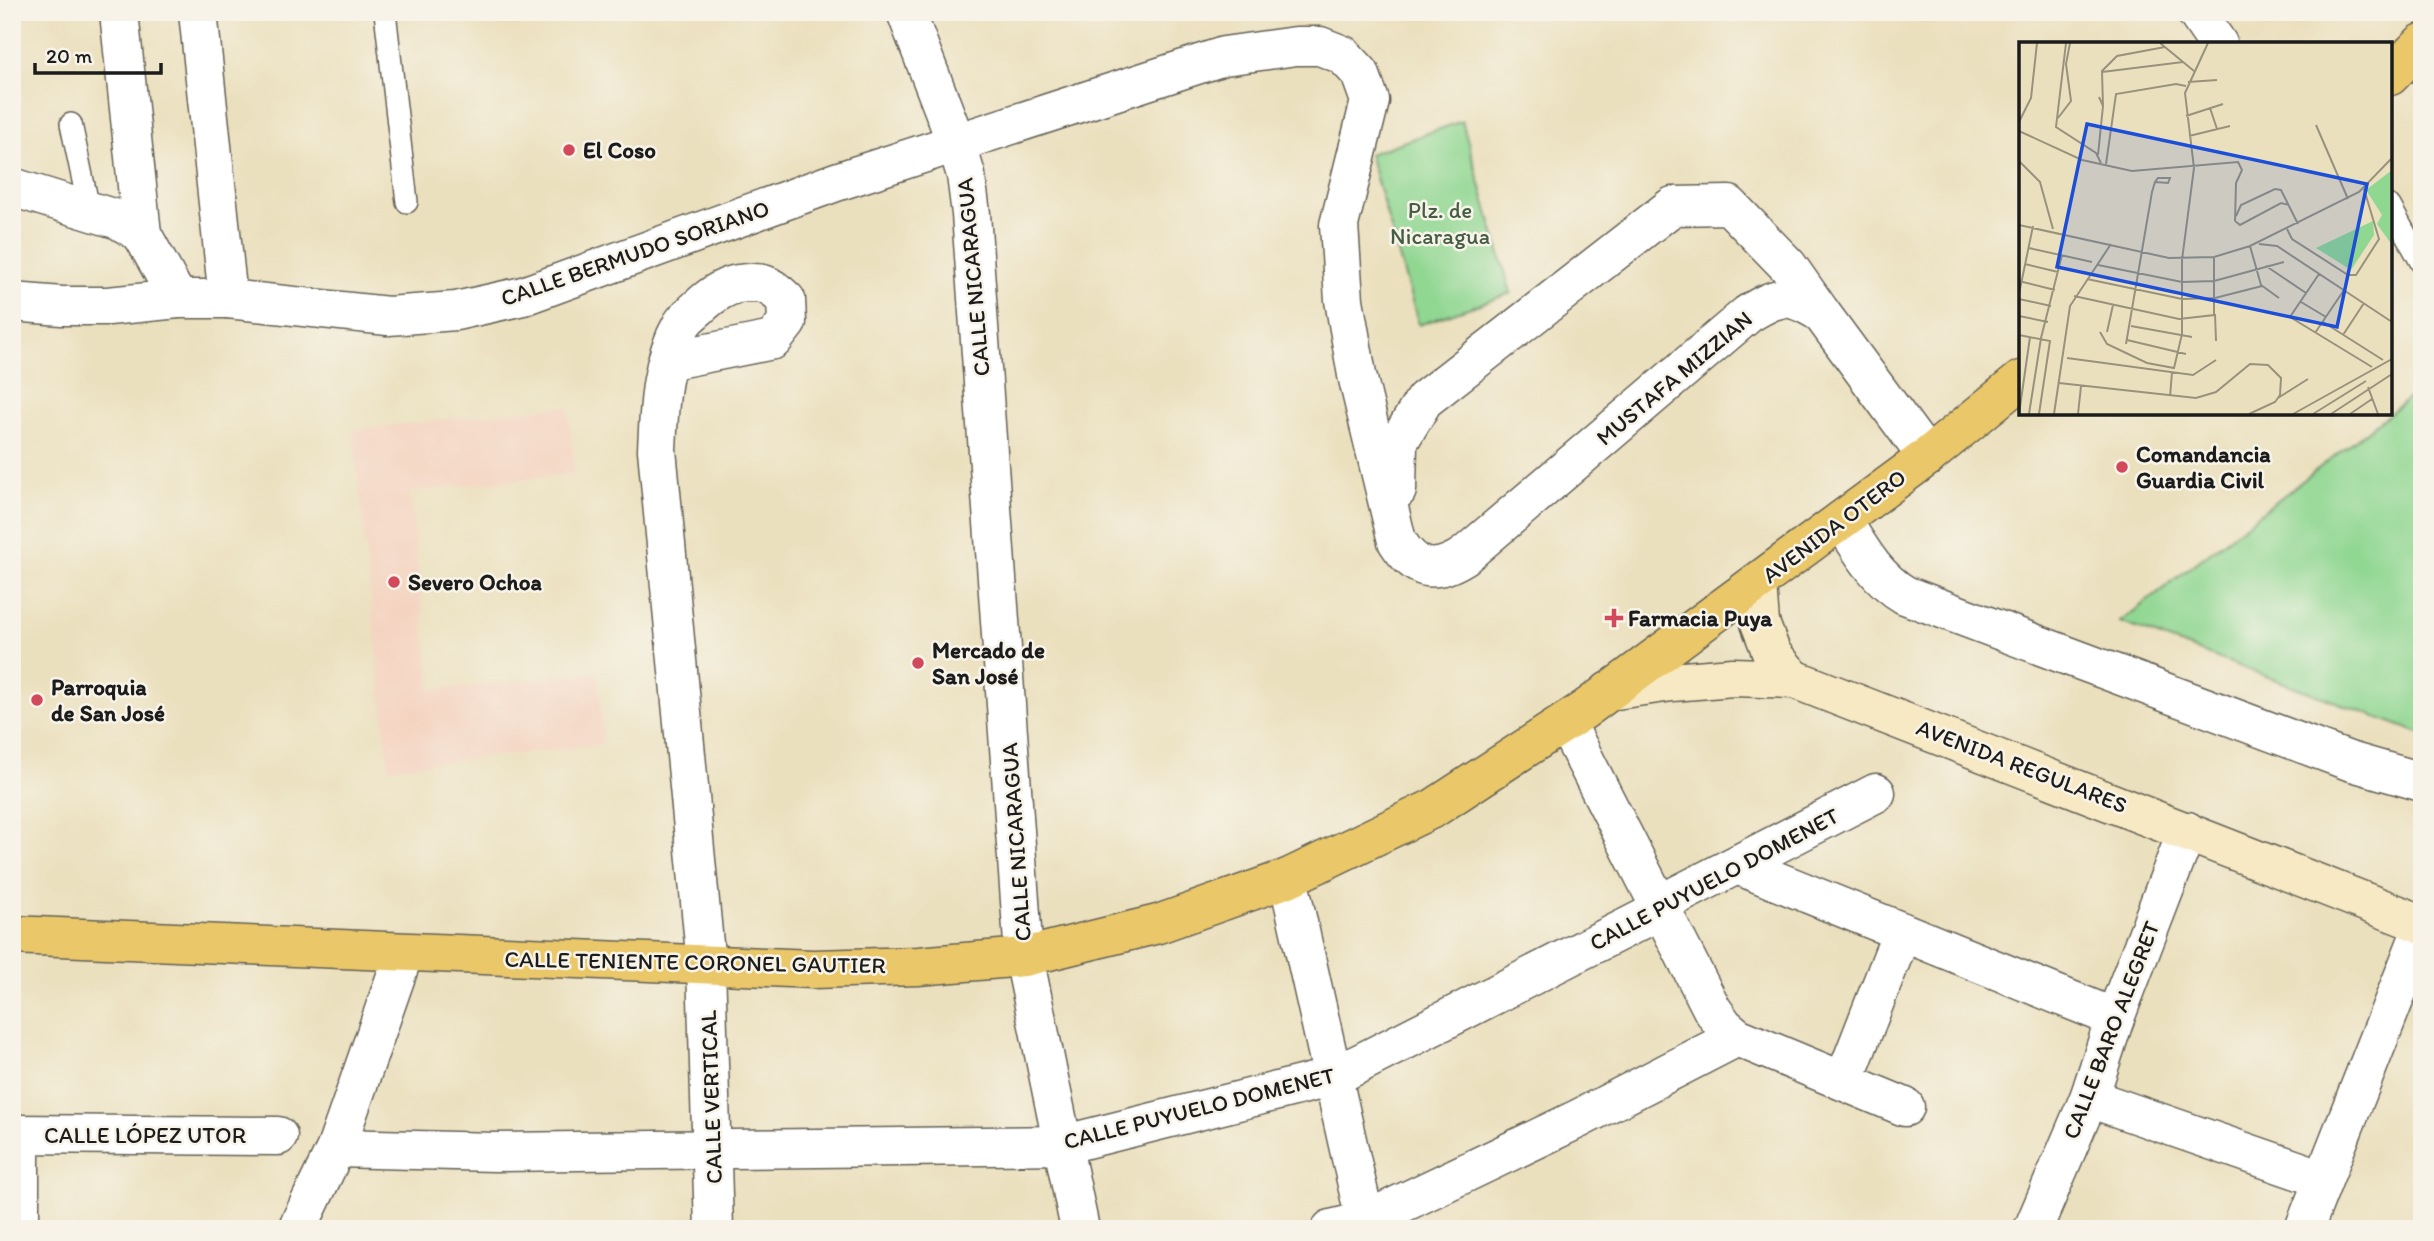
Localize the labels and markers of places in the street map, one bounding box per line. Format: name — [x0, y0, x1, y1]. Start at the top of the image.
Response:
place label: El Coso — [583, 136, 656, 164]
marker: El Coso — [561, 142, 577, 158]
place label: Comandancia Guardia Civil — [2136, 440, 2271, 494]
marker: Comandancia Guardia Civil — [2114, 459, 2130, 475]
place label: Severo Ochoa — [408, 568, 543, 596]
marker: Severo Ochoa — [386, 574, 402, 590]
place label: Farmacia Puya — [1628, 604, 1773, 632]
marker: Farmacia Puya — [1606, 610, 1622, 626]
place label: Mercado de San José — [932, 636, 1045, 690]
marker: Mercado de San José — [910, 655, 926, 671]
place label: Parroquia de San José — [51, 673, 165, 727]
marker: Parroquia de San José — [29, 692, 45, 708]

